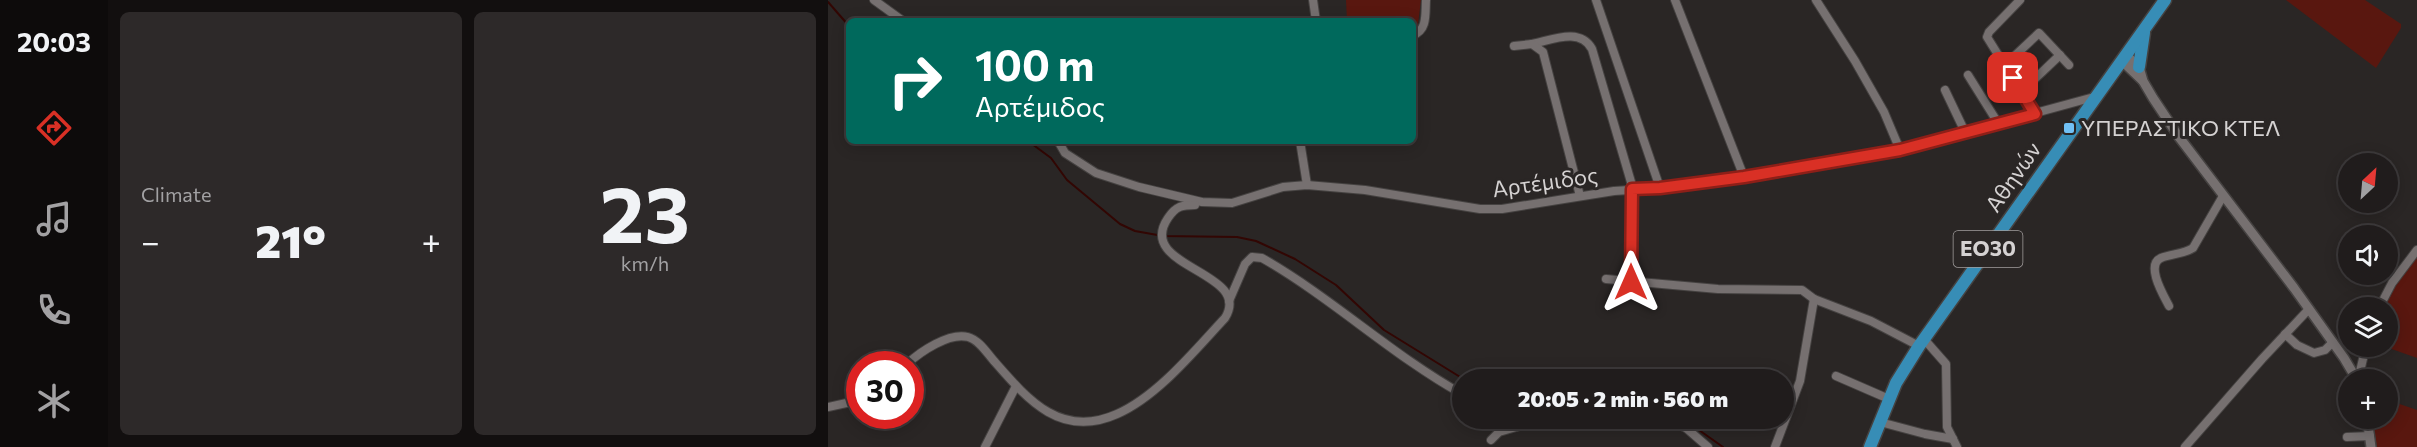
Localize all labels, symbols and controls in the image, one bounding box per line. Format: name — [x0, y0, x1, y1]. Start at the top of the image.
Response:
text: 20:03 — [17, 25, 91, 58]
text: 100 m — [975, 38, 1095, 90]
icon: right — [876, 42, 954, 120]
pin — [1987, 52, 2038, 103]
icon: arrive — [1996, 61, 2029, 94]
text: Αρτέμιδος — [975, 90, 1105, 123]
icon: directions — [33, 107, 75, 149]
place label: ΥΠΕΡΑΣΤΙΚΟ ΚΤΕΛ — [2081, 114, 2280, 141]
marker: ΥΠΕΡΑΣΤΙΚΟ ΚΤΕΛ — [2062, 121, 2076, 135]
street label: Αθηνών — [1979, 137, 2046, 217]
north arrow — [2338, 153, 2398, 213]
map controls — [2338, 153, 2398, 429]
street label: Αρτέμιδος — [1491, 161, 1599, 202]
text: 23 — [600, 164, 690, 259]
text: Climate — [141, 182, 211, 206]
icon: music — [33, 198, 75, 240]
text: 21° — [255, 212, 326, 267]
text: − — [141, 220, 160, 261]
text: + — [422, 220, 441, 261]
button: sound — [2338, 225, 2398, 285]
road number: ΕΟ30 — [1954, 231, 2022, 267]
position arrow — [1599, 250, 1663, 314]
text: km/h — [621, 251, 669, 275]
icon: phone — [33, 289, 75, 331]
button: layers — [2338, 297, 2398, 357]
speed limit sign: 30 — [846, 351, 924, 429]
button: + — [2338, 369, 2398, 429]
icon: climate — [33, 380, 75, 422]
text: 20:05 · 2 min · 560 m — [1518, 385, 1728, 412]

